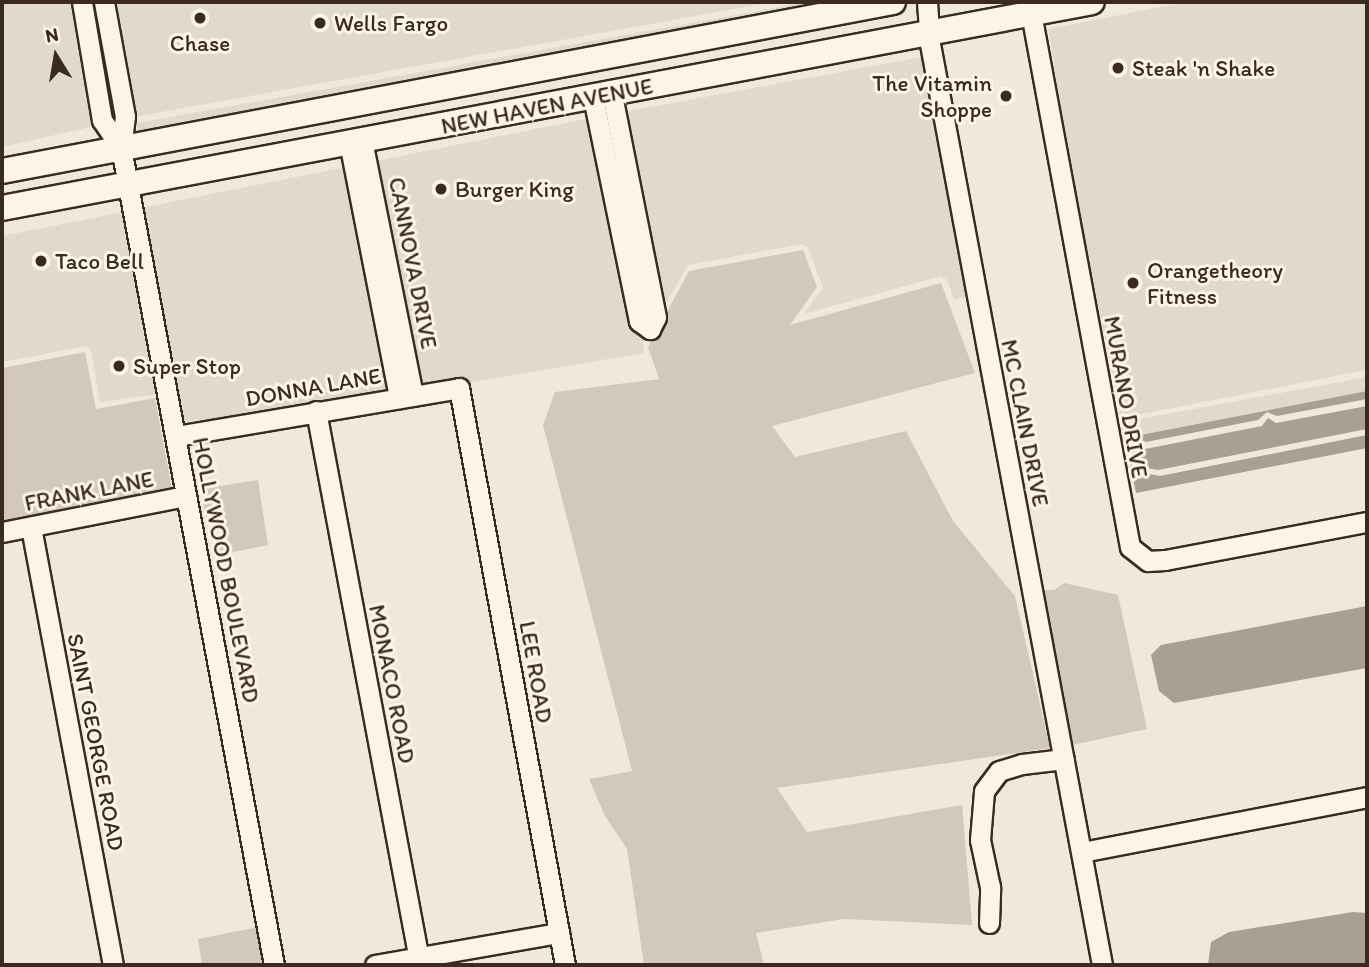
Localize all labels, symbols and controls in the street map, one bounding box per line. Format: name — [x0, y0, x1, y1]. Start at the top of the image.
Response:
place label: Wells Fargo — [334, 9, 448, 37]
marker: Chase — [192, 10, 208, 26]
marker: Wells Fargo — [312, 15, 328, 31]
north arrow — [21, 21, 91, 91]
text: N — [43, 22, 60, 47]
place label: Chase — [170, 29, 230, 57]
place label: Steak 'n Shake — [1132, 54, 1275, 82]
marker: Steak 'n Shake — [1110, 60, 1126, 76]
place label: The Vitamin Shoppe — [874, 69, 992, 123]
street label: NEW HAVEN AVENUE — [439, 72, 655, 140]
marker: The Vitamin Shoppe — [998, 88, 1014, 104]
street label: CANNOVA DRIVE — [383, 174, 443, 352]
place label: Burger King — [455, 175, 574, 203]
marker: Burger King — [433, 181, 449, 197]
place label: Taco Bell — [55, 247, 144, 275]
marker: Taco Bell — [33, 253, 49, 269]
place label: Orangetheory Fitness — [1147, 256, 1283, 310]
marker: Orangetheory Fitness — [1125, 275, 1141, 291]
street label: MURANO DRIVE — [1098, 314, 1154, 480]
street label: MC CLAIN DRIVE — [995, 337, 1055, 509]
place label: Super Stop — [133, 352, 240, 380]
marker: Super Stop — [111, 358, 127, 374]
street label: DONNA LANE — [243, 361, 383, 413]
street label: HOLLYWOOD BOULEVARD — [187, 435, 265, 705]
street label: FRANK LANE — [22, 465, 156, 517]
street label: MONACO ROAD — [363, 602, 421, 766]
street label: LEE ROAD — [514, 619, 558, 725]
street label: SAINT GEORGE ROAD — [61, 631, 131, 853]

